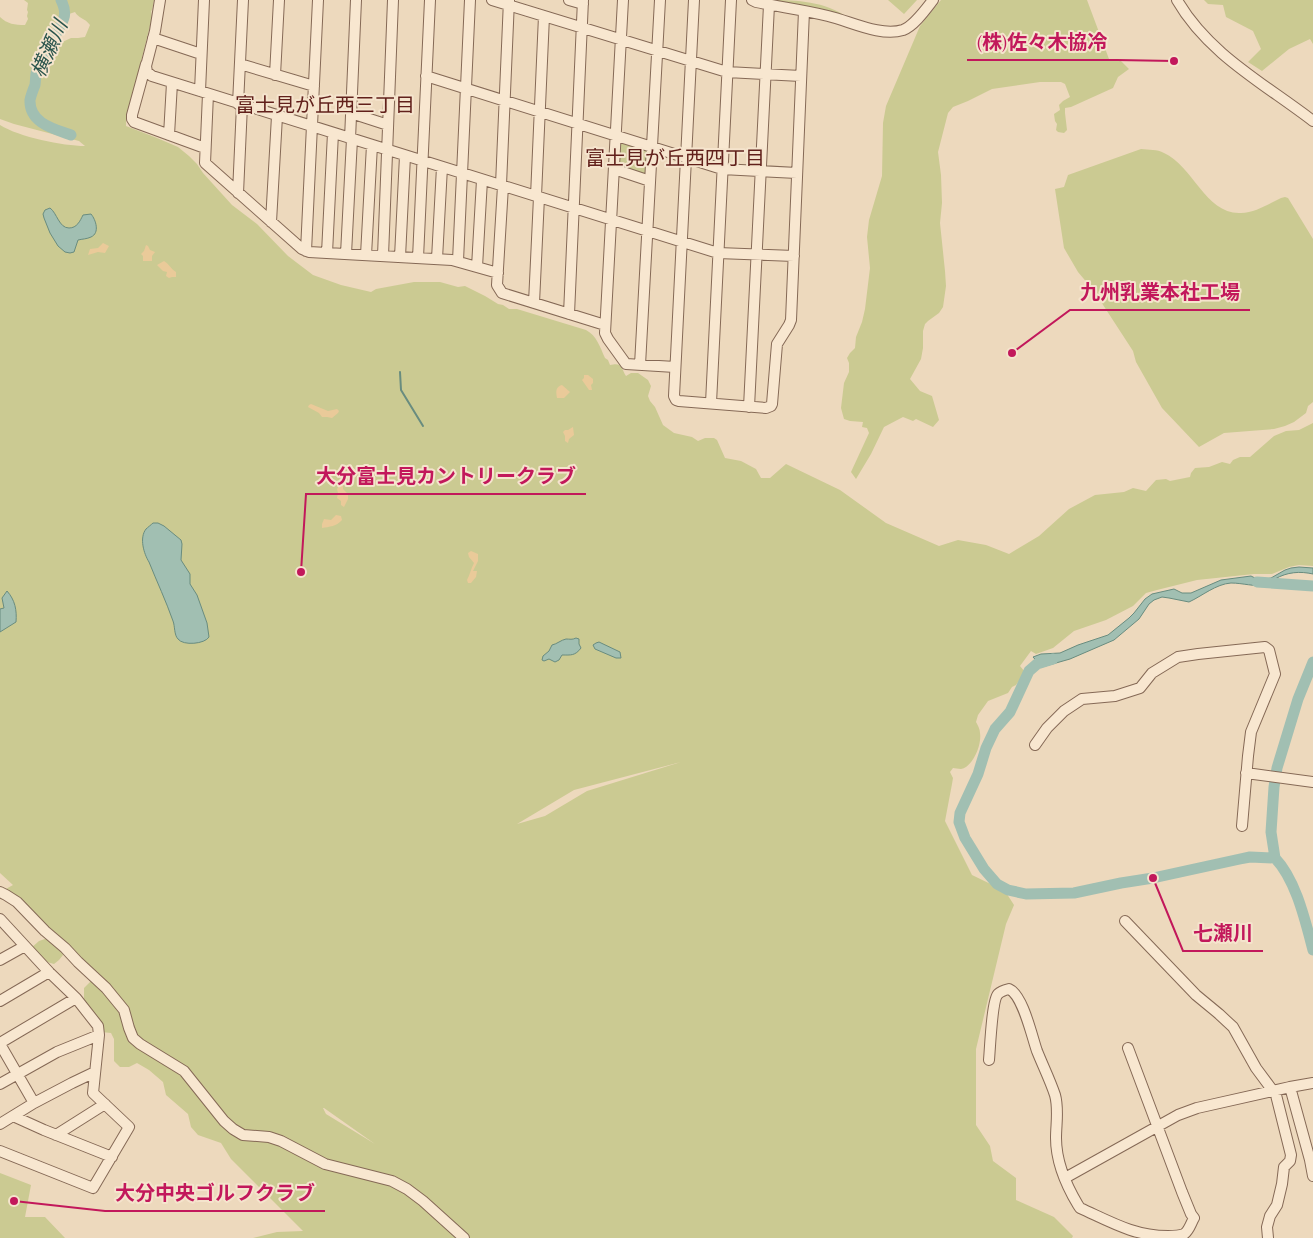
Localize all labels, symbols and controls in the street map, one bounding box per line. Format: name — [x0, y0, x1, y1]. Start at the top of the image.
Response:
water label: 横瀬川 — [24, 14, 77, 83]
callout: (株)佐々木協冷 — [967, 25, 1117, 60]
text: (株)佐々木協冷 — [977, 28, 1107, 58]
district label: 富士見が丘西三丁目 — [235, 91, 415, 121]
district label: 富士見が丘西四丁目 — [585, 144, 765, 174]
callout: 九州乳業本社工場 — [1070, 275, 1250, 310]
text: 九州乳業本社工場 — [1080, 278, 1240, 308]
callout: 大分富士見カントリークラブ — [306, 459, 586, 494]
text: 大分富士見カントリークラブ — [316, 462, 576, 492]
callout: 七瀬川 — [1183, 916, 1263, 951]
text: 七瀬川 — [1193, 919, 1253, 949]
callout: 大分中央ゴルフクラブ — [105, 1176, 325, 1211]
text: 大分中央ゴルフクラブ — [115, 1179, 315, 1209]

